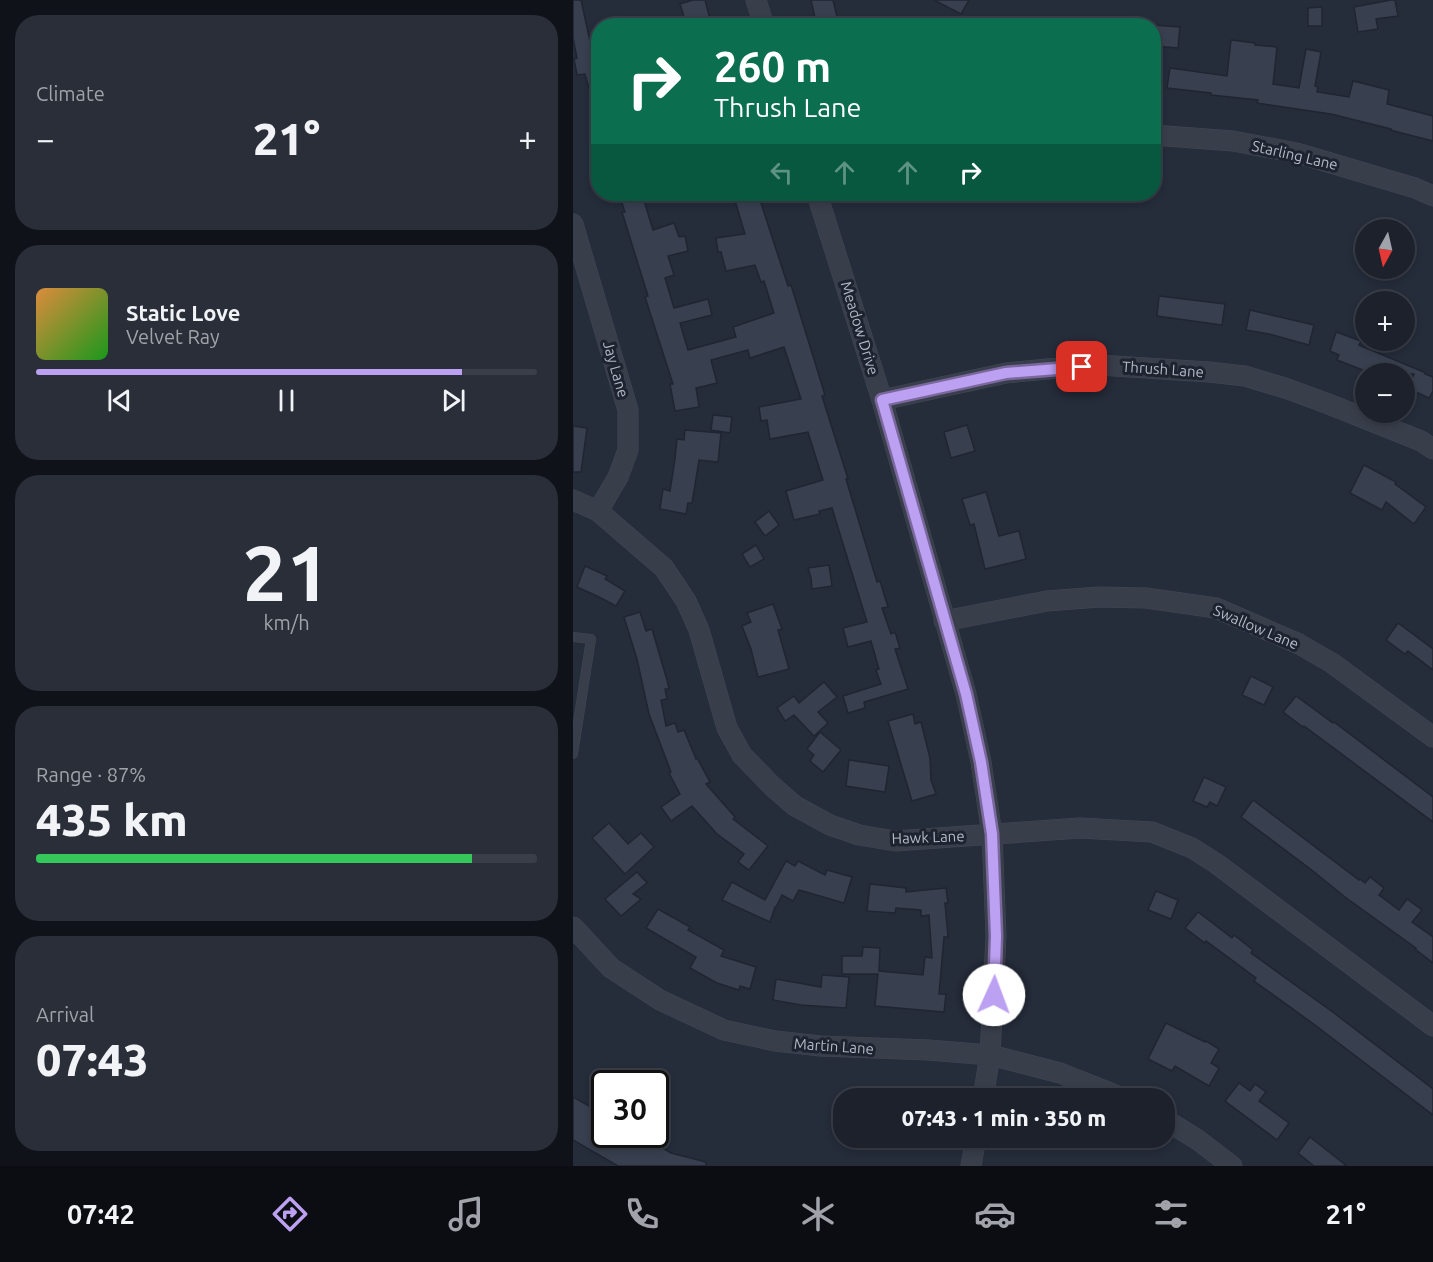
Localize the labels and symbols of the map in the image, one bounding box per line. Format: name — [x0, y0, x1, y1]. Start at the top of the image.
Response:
street label: Starling Lane — [1250, 137, 1340, 173]
north arrow — [1355, 219, 1415, 279]
street label: Meadow Drive — [838, 279, 882, 377]
street label: Jay Lane — [600, 339, 632, 399]
pin — [1056, 341, 1107, 392]
street label: Thrush Lane — [1122, 358, 1204, 380]
street label: Swallow Lane — [1211, 601, 1301, 653]
street label: Hawk Lane — [891, 827, 965, 847]
position arrow — [962, 963, 1026, 1027]
street label: Martin Lane — [793, 1035, 875, 1057]
speed limit sign: 30 — [591, 1070, 669, 1148]

